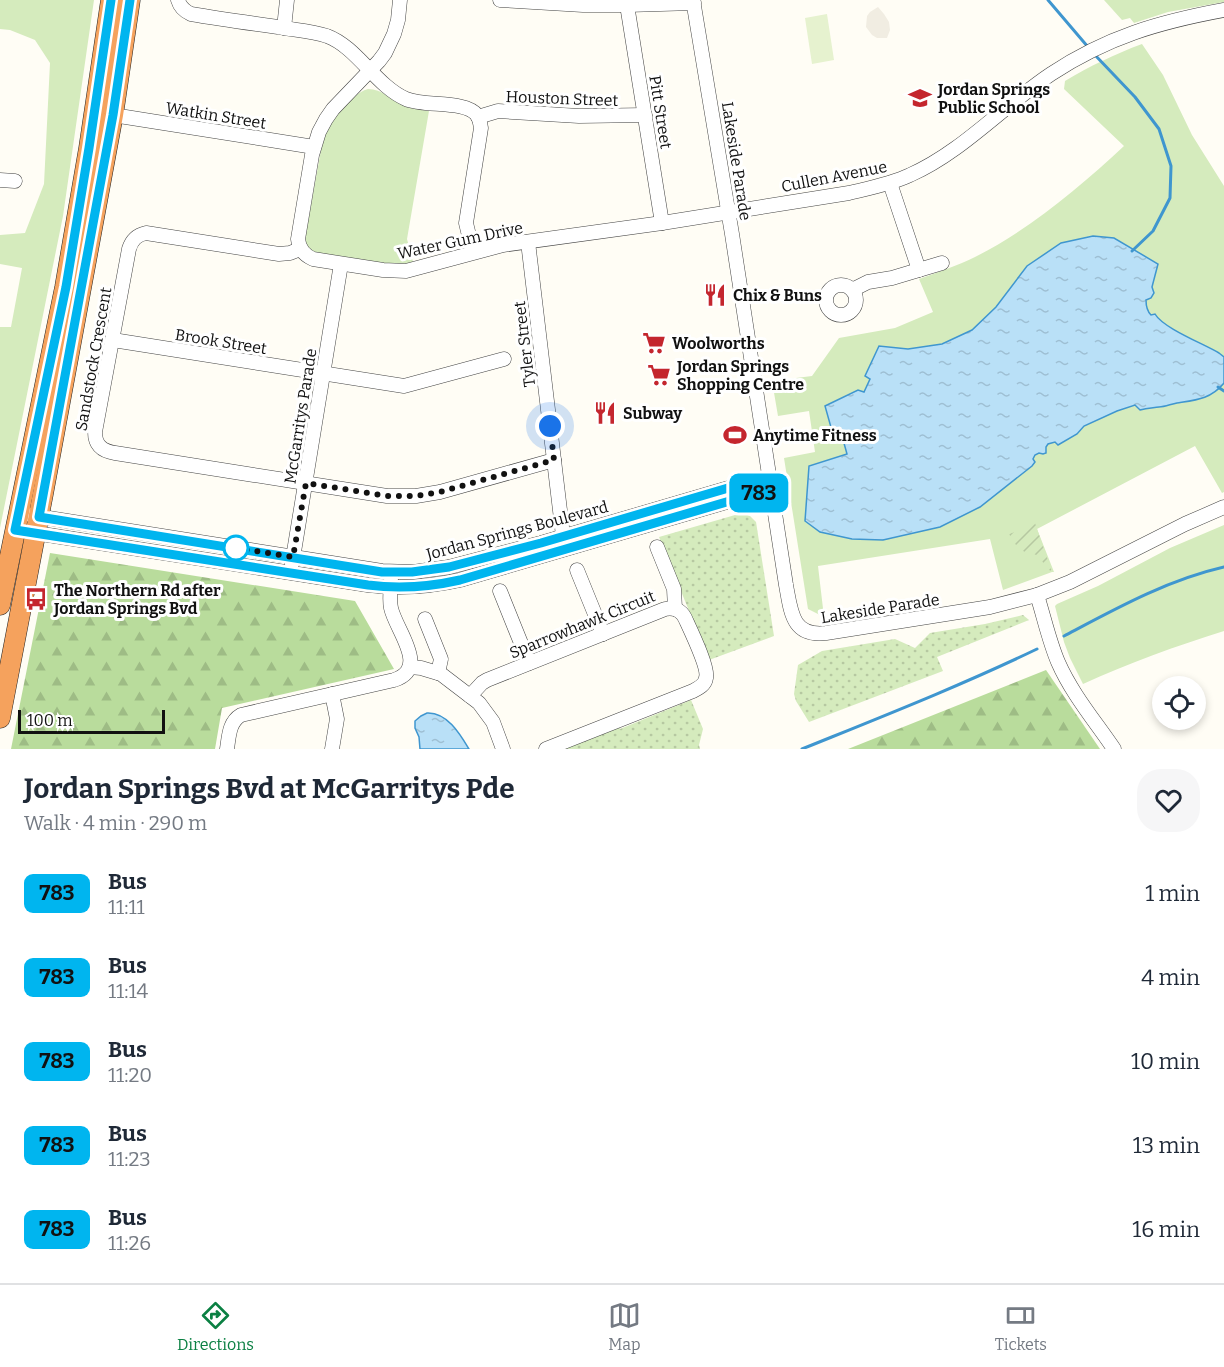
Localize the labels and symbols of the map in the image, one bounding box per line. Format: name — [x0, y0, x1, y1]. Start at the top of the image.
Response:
street label: Pitt Street — [645, 74, 676, 150]
place label: Jordan Springs Public School — [937, 80, 1050, 117]
school or university icon: Jordan Springs Public School — [907, 85, 933, 111]
street label: Houston Street — [505, 87, 619, 110]
street label: Watkin Street — [164, 98, 268, 133]
street label: Lakeside Parade — [718, 100, 755, 222]
street label: Cullen Avenue — [780, 157, 889, 196]
street label: Water Gum Drive — [396, 218, 525, 263]
restaurant icon: Chix & Buns — [702, 282, 728, 308]
street label: Sandstock Crescent — [71, 285, 116, 433]
place label: Chix & Buns — [733, 286, 822, 305]
street label: Tyler Street — [510, 300, 539, 388]
street label: Brook Street — [174, 325, 268, 358]
supermarket icon: Woolworths — [641, 330, 667, 356]
place label: Woolworths — [672, 334, 765, 353]
street label: McGarritys Parade — [280, 347, 321, 485]
place label: Jordan Springs Shopping Centre — [676, 357, 804, 394]
supermarket icon: Jordan Springs Shopping Centre — [646, 362, 672, 388]
restaurant icon: Subway — [592, 400, 618, 426]
place label: Subway — [623, 404, 682, 423]
your location — [535, 411, 565, 441]
sports icon: Anytime Fitness — [722, 422, 748, 448]
place label: Anytime Fitness — [753, 426, 877, 445]
line badge: 783 — [724, 474, 794, 512]
street label: Jordan Springs Boulevard — [423, 497, 611, 564]
unlabelled marker — [223, 535, 249, 561]
place label: The Northern Rd after Jordan Springs Bvd — [53, 581, 221, 618]
bus stop icon: The Northern Rd after Jordan Springs Bvd — [23, 586, 49, 612]
street label: Sparrowhawk Circuit — [507, 586, 658, 662]
street label: Lakeside Parade — [819, 590, 941, 627]
scale bar — [18, 707, 165, 734]

